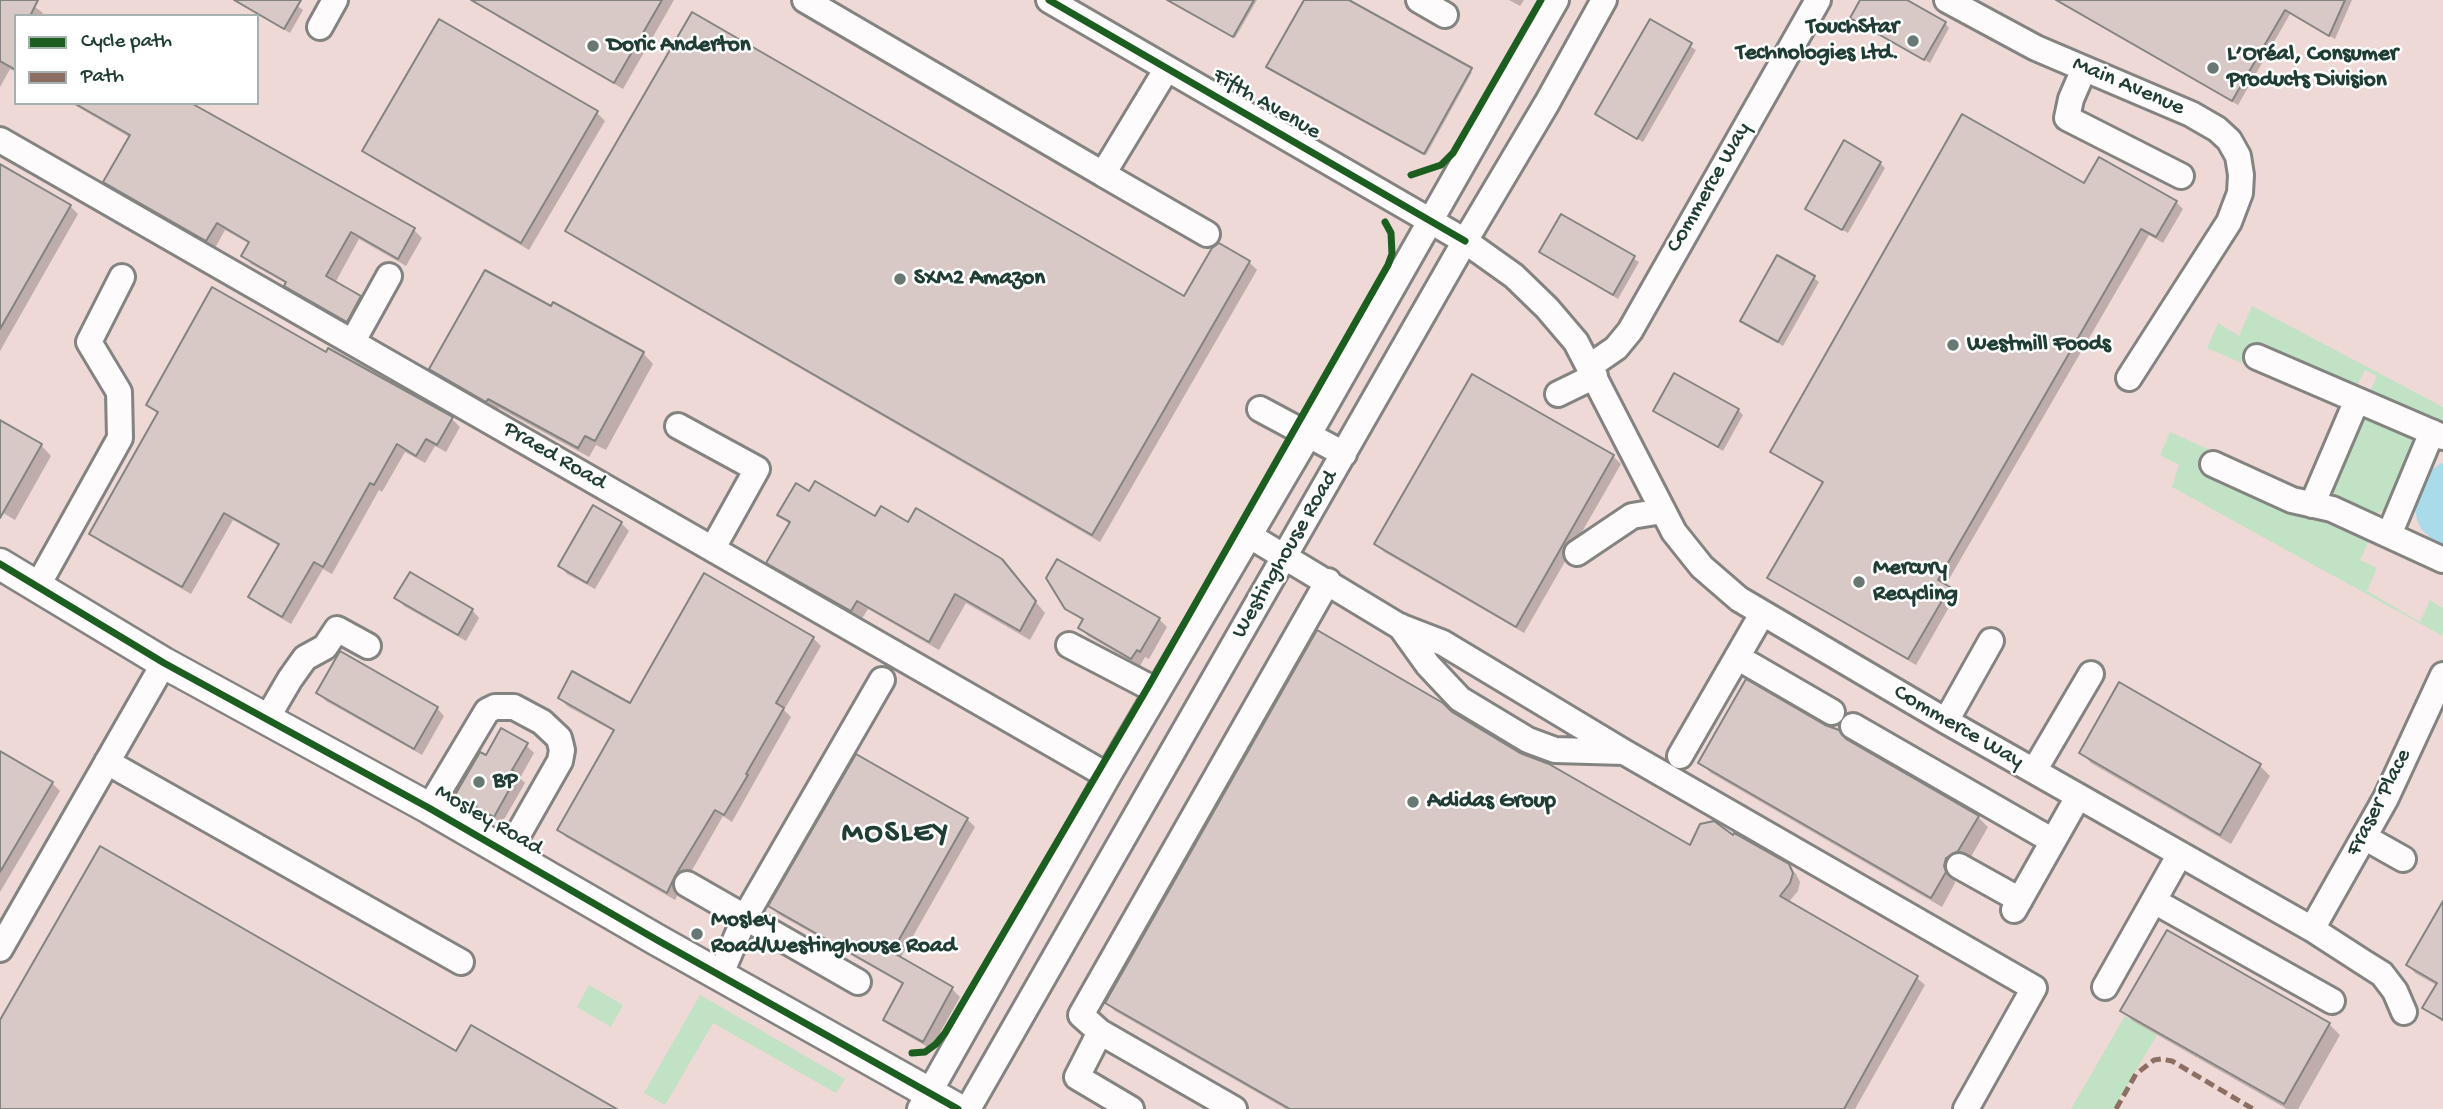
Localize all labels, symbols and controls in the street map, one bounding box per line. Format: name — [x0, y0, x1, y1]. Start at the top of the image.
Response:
legend — [14, 14, 259, 105]
place label: TouchStar Technologies Ltd. — [1736, 14, 1899, 68]
text: Cycle path — [81, 30, 172, 55]
place label: Doric Anderton — [607, 32, 751, 60]
marker: TouchStar Technologies Ltd. — [1905, 33, 1921, 49]
marker: Doric Anderton — [585, 38, 601, 54]
place label: L’Oréal, Consumer Products Division — [2227, 41, 2398, 95]
street label: Main Avenue — [2068, 51, 2188, 123]
marker: L’Oréal, Consumer Products Division — [2205, 60, 2221, 76]
street label: Fifth Avenue — [1207, 63, 1325, 147]
text: Path — [81, 65, 124, 90]
street label: Commerce Way — [1662, 118, 1758, 258]
place label: SXM2 Amazon — [914, 265, 1045, 293]
marker: SXM2 Amazon — [892, 271, 908, 287]
place label: Westmill Foods — [1967, 331, 2111, 359]
marker: Westmill Foods — [1945, 337, 1961, 353]
street label: Praed Road — [497, 416, 611, 498]
street label: Westinghouse Road — [1227, 466, 1345, 644]
place label: Mercury Recycling — [1873, 555, 1958, 609]
marker: Mercury Recycling — [1851, 574, 1867, 590]
street label: Commerce Way — [1888, 680, 2028, 776]
street label: Fraser Place — [2341, 745, 2419, 861]
place label: BP — [493, 768, 517, 796]
marker: BP — [471, 774, 487, 790]
street label: Mosley Road — [429, 779, 547, 863]
place label: Adidas Group — [1427, 788, 1556, 816]
marker: Adidas Group — [1405, 794, 1421, 810]
district label: MOSLEY — [843, 817, 949, 853]
place label: Mosley Road/Westinghouse Road — [711, 907, 956, 961]
marker: Mosley Road/Westinghouse Road — [689, 926, 705, 942]

